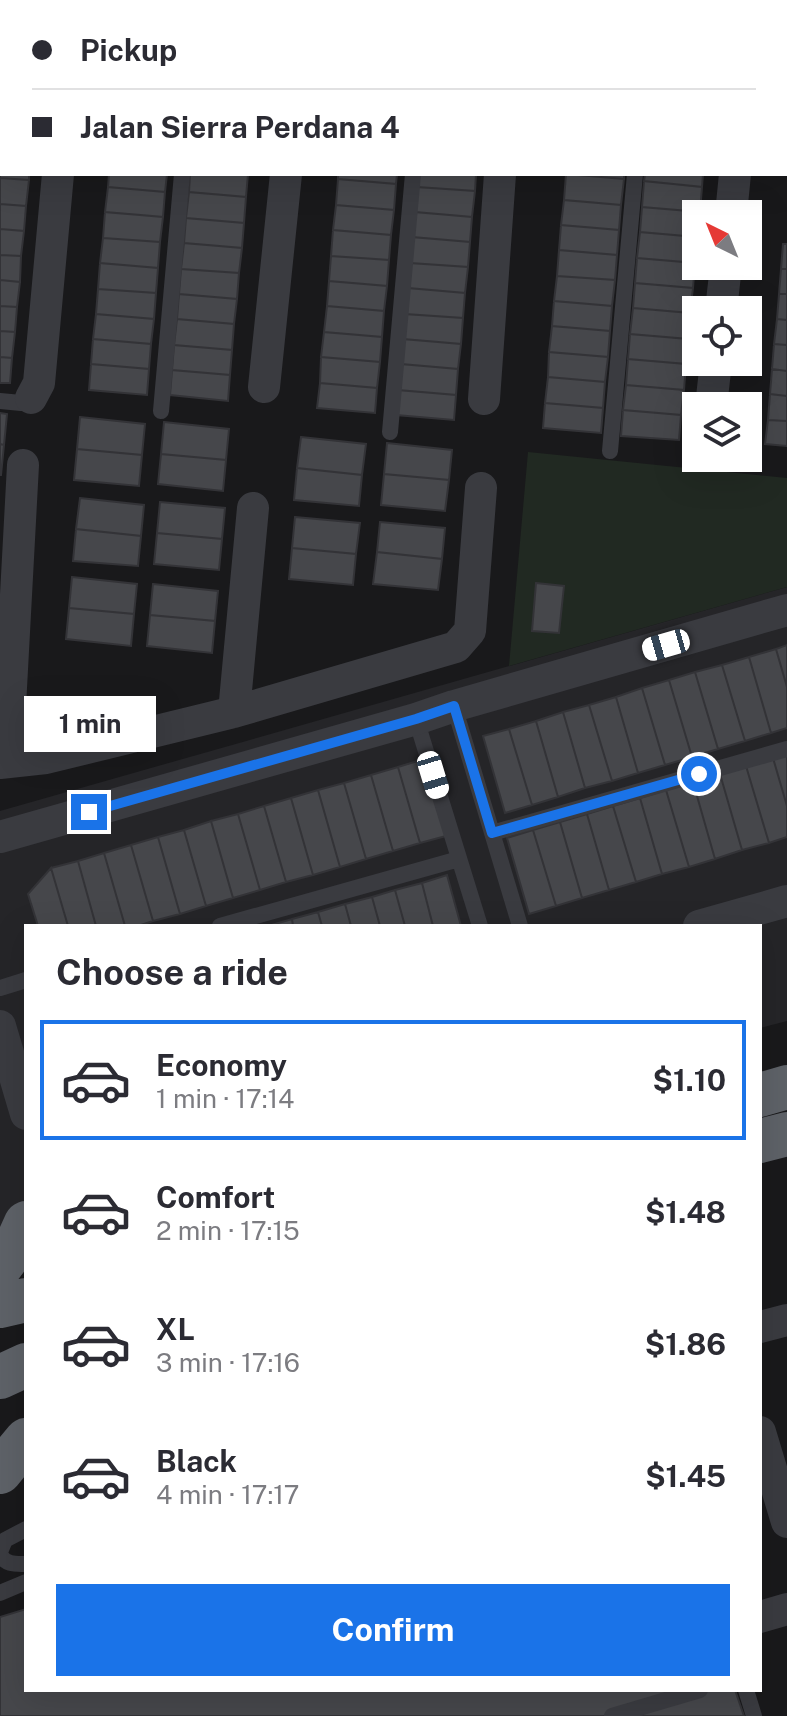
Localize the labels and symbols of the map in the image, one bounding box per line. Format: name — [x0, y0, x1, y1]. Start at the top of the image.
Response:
north arrow — [682, 200, 762, 280]
car — [640, 627, 692, 663]
callout: 1 min — [23, 696, 155, 752]
car — [415, 749, 451, 801]
route start — [681, 756, 717, 792]
route end — [71, 794, 107, 830]

